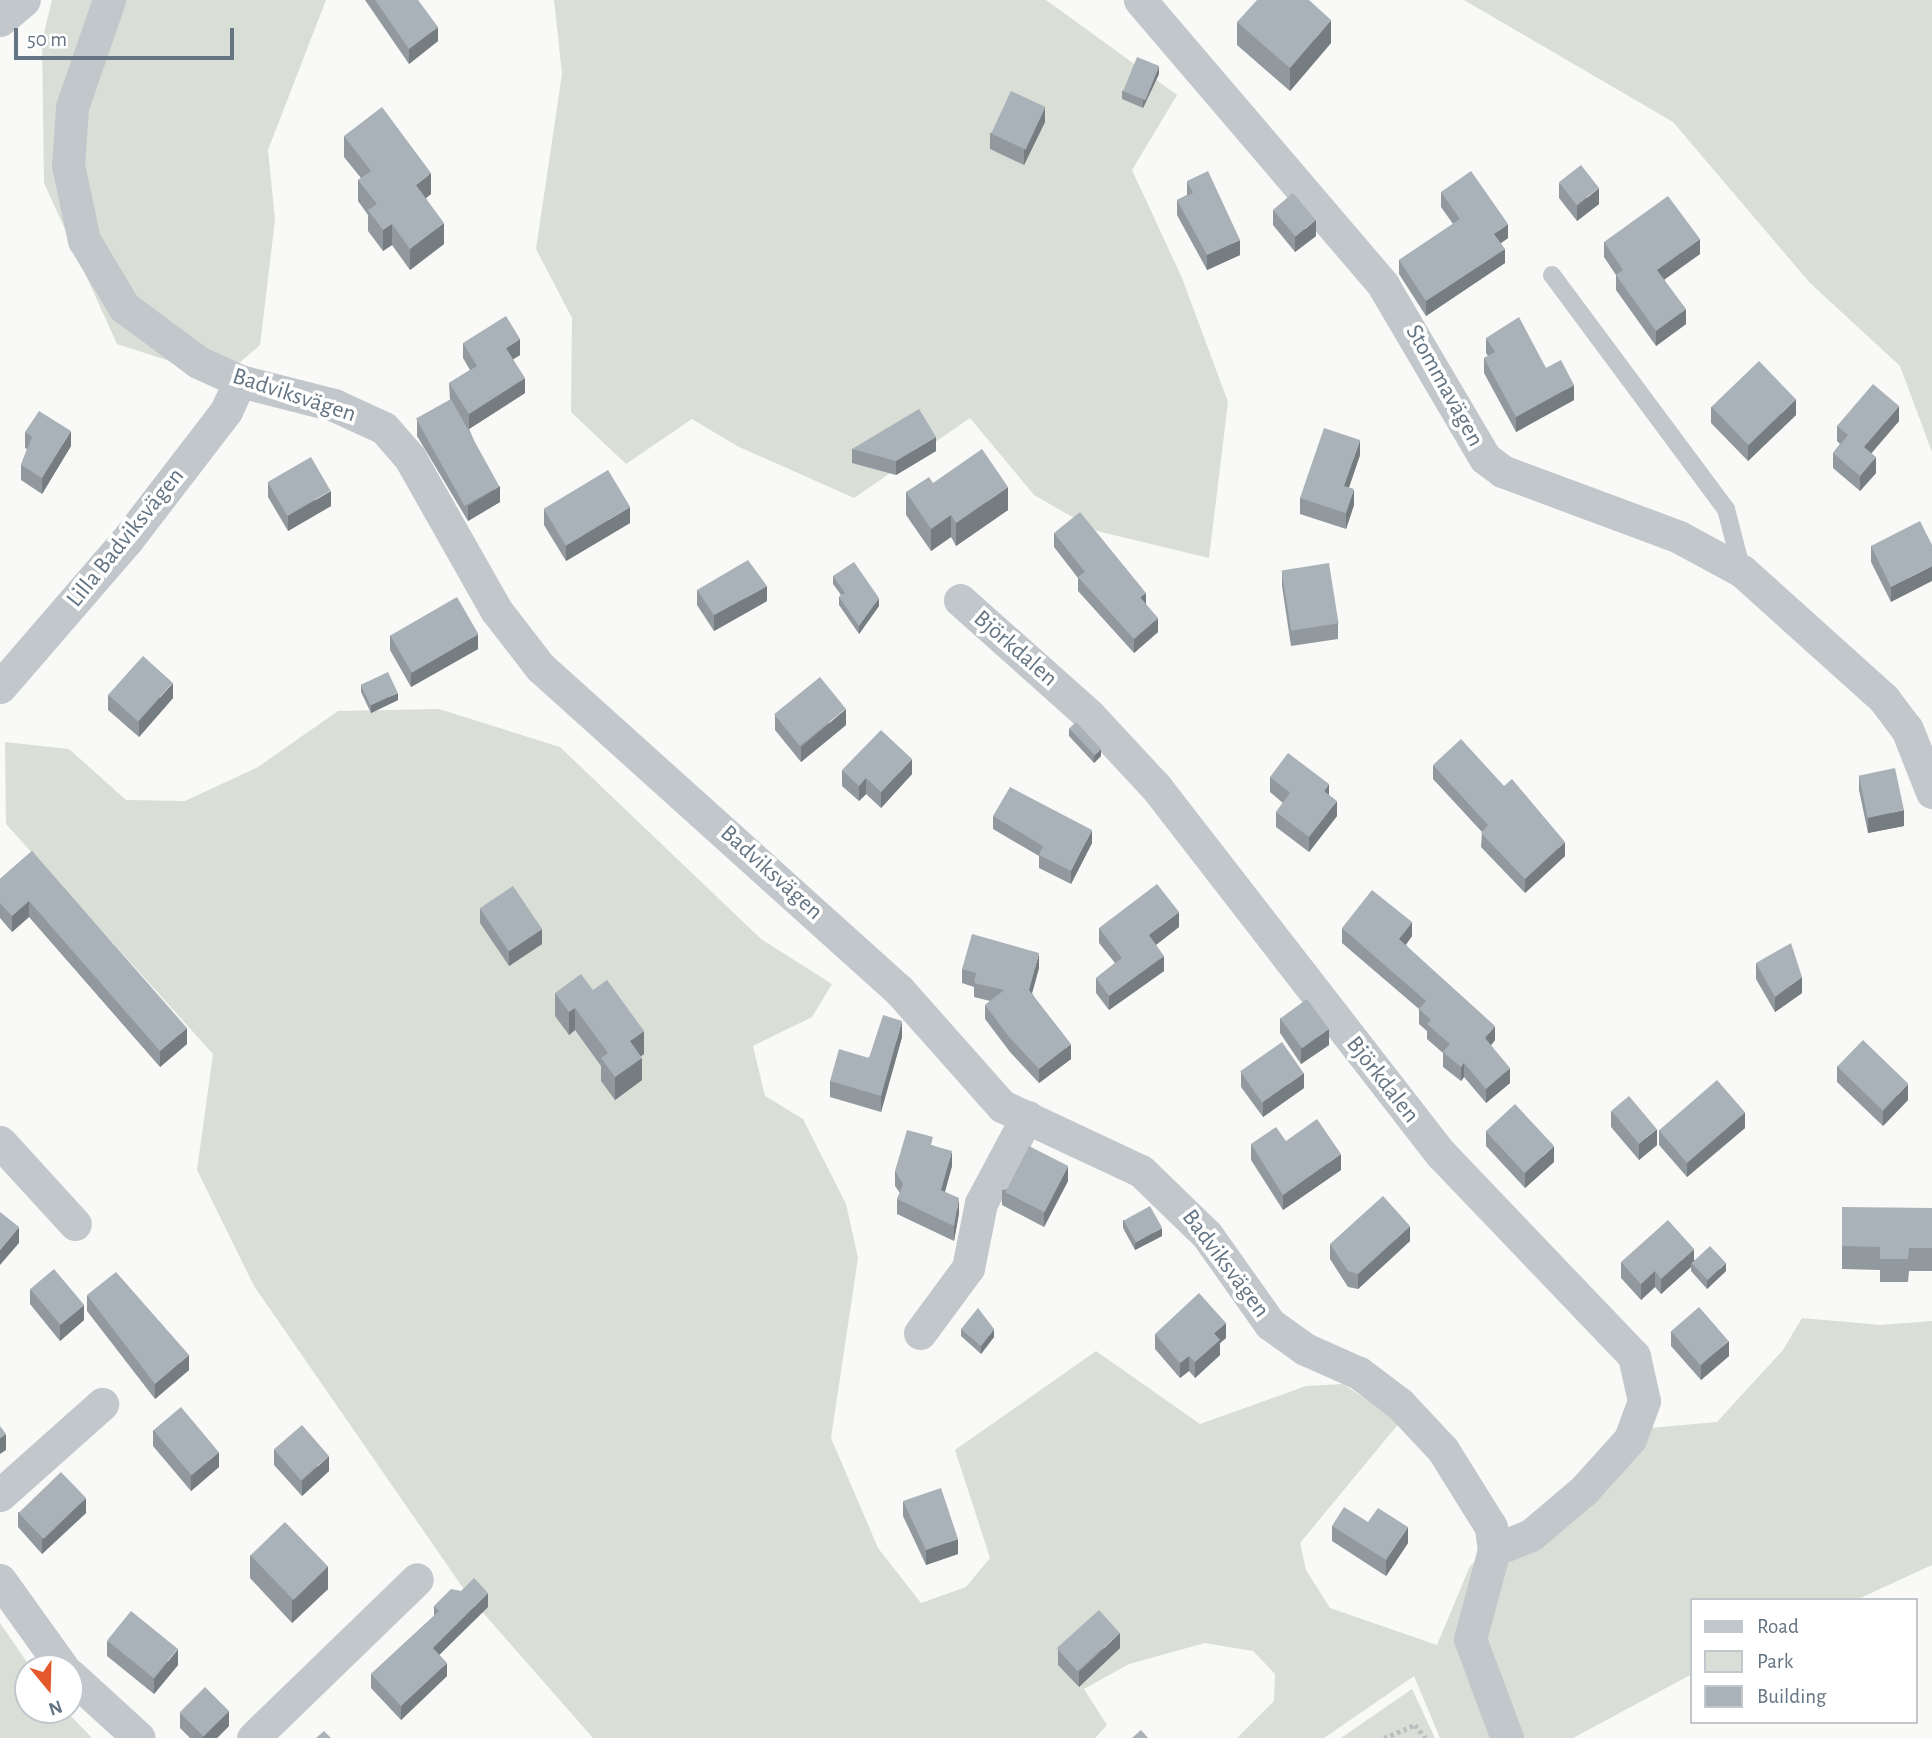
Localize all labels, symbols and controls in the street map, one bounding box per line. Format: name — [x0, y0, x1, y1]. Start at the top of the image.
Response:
scale bar — [18, 14, 238, 58]
text: 50 m — [27, 29, 67, 50]
street label: Stommavägen — [1399, 320, 1489, 452]
street label: Badviksvägen — [229, 363, 359, 429]
street label: Lilla Badviksvägen — [61, 463, 191, 613]
street label: Björkdalen — [967, 605, 1063, 693]
street label: Badviksvägen — [714, 819, 828, 927]
street label: Björkdalen — [1339, 1031, 1425, 1129]
street label: Badviksvägen — [1175, 1204, 1275, 1324]
legend — [1690, 1598, 1918, 1724]
text: Road — [1757, 1616, 1799, 1637]
text: Park — [1757, 1651, 1793, 1672]
north arrow — [14, 1654, 84, 1724]
text: Building — [1757, 1686, 1826, 1707]
text: N — [46, 1696, 65, 1719]

